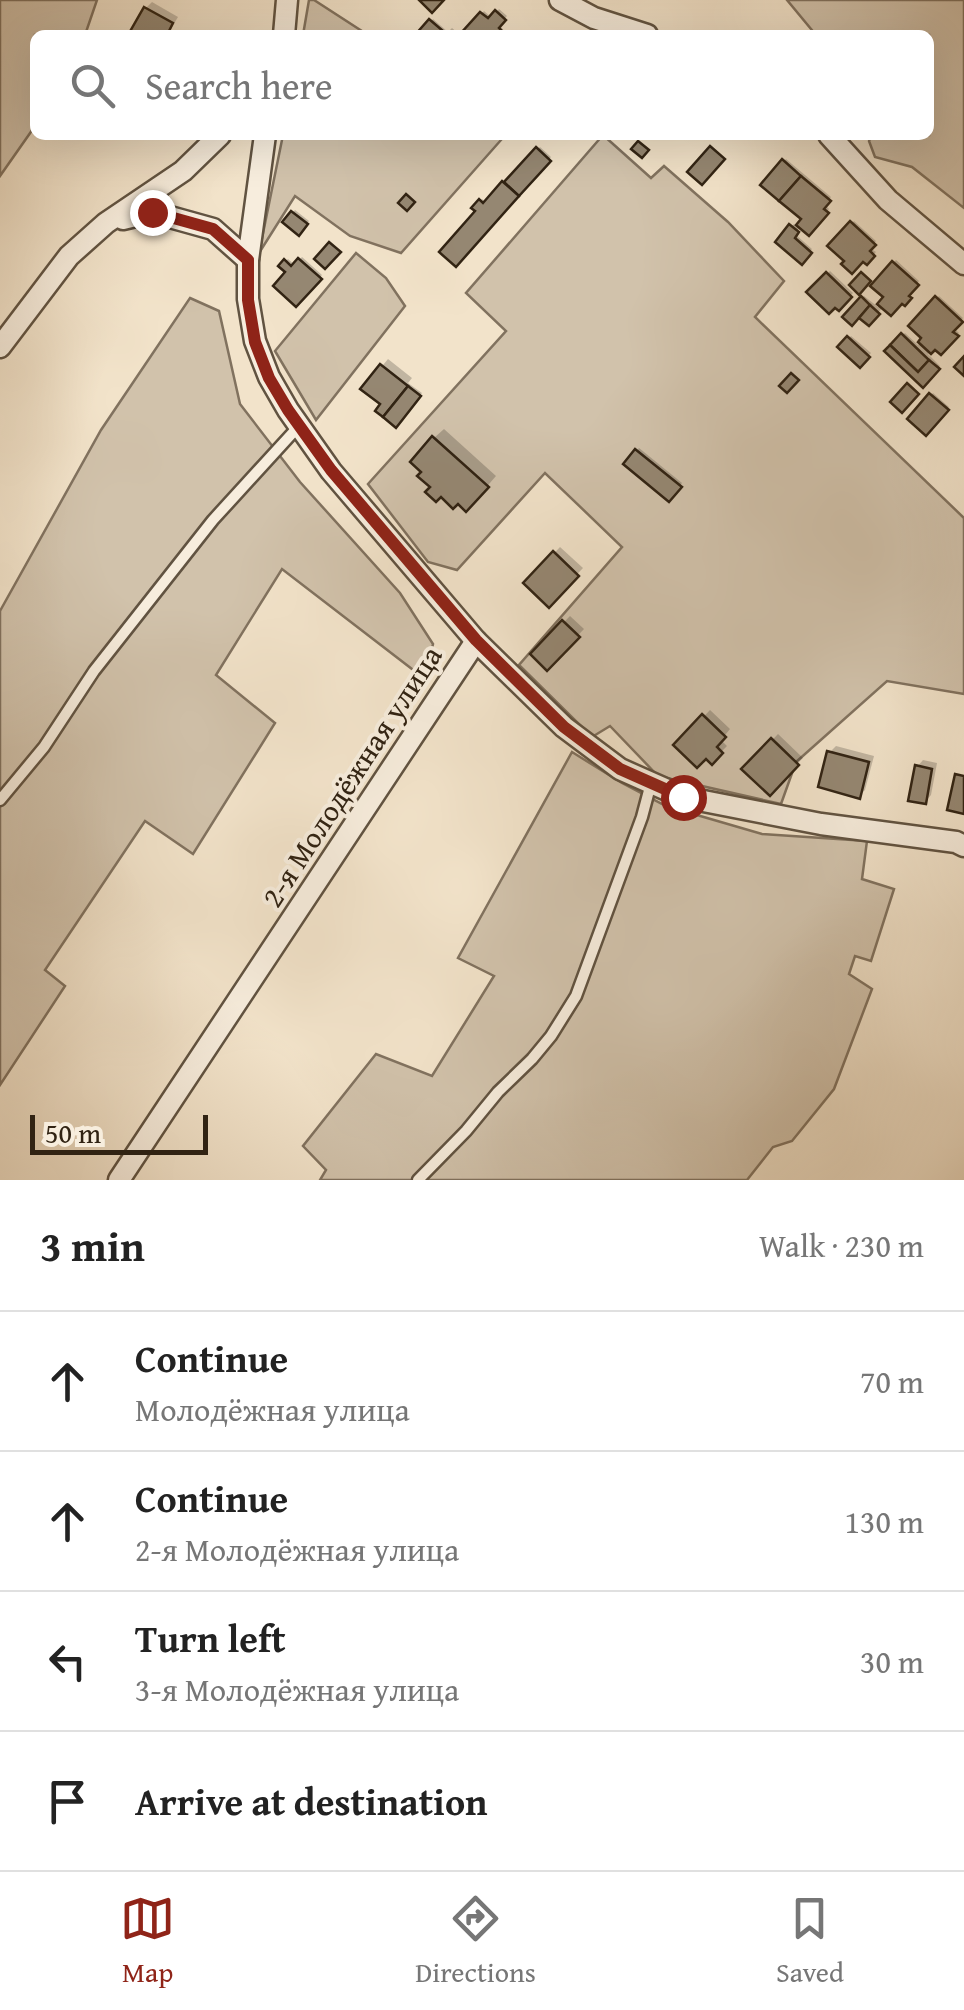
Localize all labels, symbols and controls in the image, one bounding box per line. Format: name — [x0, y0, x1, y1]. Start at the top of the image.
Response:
search box — [30, 30, 934, 140]
text: Search here — [145, 57, 333, 113]
icon: search — [65, 58, 120, 113]
route end — [130, 190, 176, 236]
street label: 2-я Молодёжная улица — [250, 636, 453, 915]
route start — [661, 775, 707, 821]
scale bar — [30, 1110, 208, 1154]
text: 50 m — [45, 1112, 101, 1153]
text: 3 min — [40, 1215, 145, 1276]
text: Walk · 230 m — [759, 1222, 924, 1269]
text: Continue — [135, 1330, 288, 1386]
icon: ahead — [40, 1354, 95, 1409]
text: 70 m — [860, 1358, 924, 1405]
text: Молодёжная улица — [135, 1386, 410, 1433]
text: Continue — [135, 1470, 288, 1526]
icon: ahead — [40, 1494, 95, 1549]
text: 130 m — [845, 1498, 924, 1545]
text: 2-я Молодёжная улица — [135, 1526, 459, 1573]
text: Turn left — [135, 1610, 286, 1666]
icon: left — [40, 1634, 95, 1689]
text: 30 m — [860, 1638, 924, 1685]
text: 3-я Молодёжная улица — [135, 1666, 459, 1713]
text: Arrive at destination — [135, 1773, 488, 1829]
icon: arrive — [40, 1774, 95, 1829]
tab: Map — [120, 1891, 175, 1992]
tab: Directions — [415, 1891, 536, 1992]
tab: Saved — [776, 1891, 844, 1992]

